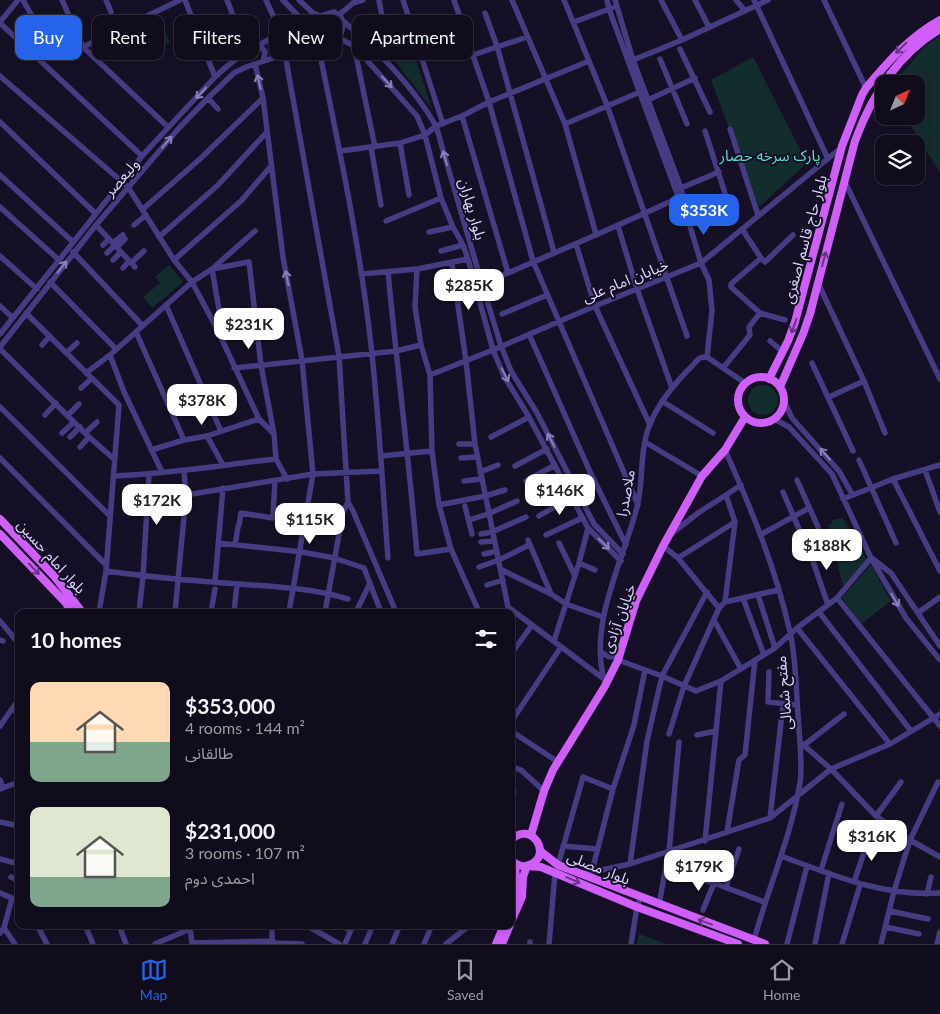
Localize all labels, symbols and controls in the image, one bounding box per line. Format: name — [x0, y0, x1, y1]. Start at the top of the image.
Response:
chip: Buy — [15, 15, 82, 60]
chip: Rent — [92, 15, 164, 60]
chip: Filters — [174, 15, 259, 60]
chip: New — [269, 15, 342, 60]
chip: Apartment — [352, 15, 473, 60]
one-way arrow — [895, 42, 907, 55]
one-way arrow — [254, 75, 263, 91]
north arrow — [875, 75, 925, 125]
map controls — [875, 75, 925, 185]
one-way arrow — [381, 76, 393, 89]
one-way arrow — [195, 86, 207, 99]
button: layers — [875, 135, 925, 185]
one-way arrow — [161, 136, 172, 149]
park label: پارک سرخه حصار — [719, 146, 820, 166]
one-way arrow — [440, 150, 450, 166]
street label: ولیعصر — [99, 154, 143, 201]
street label: بلوار حاج قاسم اصغری — [778, 173, 834, 306]
street label: بلوار بهاران — [455, 176, 490, 242]
pin: $353K — [669, 194, 739, 236]
text: $353K — [680, 200, 728, 219]
one-way arrow — [820, 251, 829, 267]
street label: خیابان امام علی — [579, 254, 672, 308]
one-way arrow — [57, 260, 67, 274]
pin: $285K — [434, 268, 504, 311]
one-way arrow — [281, 270, 291, 286]
text: $285K — [445, 275, 493, 294]
pin: $231K — [214, 308, 284, 350]
text: $231K — [225, 314, 273, 333]
one-way arrow — [789, 318, 798, 333]
one-way arrow — [501, 367, 510, 382]
pin: $378K — [167, 384, 237, 426]
text: $378K — [178, 390, 226, 409]
one-way arrow — [546, 433, 555, 448]
one-way arrow — [819, 448, 830, 461]
street label: ملاصدرا — [612, 468, 639, 518]
pin: $146K — [525, 474, 595, 516]
text: $146K — [536, 480, 584, 499]
pin: $172K — [122, 484, 192, 526]
text: $172K — [133, 490, 181, 509]
pin: $115K — [275, 502, 345, 545]
text: $115K — [286, 509, 334, 528]
street label: بلوار امام حسین — [12, 515, 90, 599]
pin: $188K — [792, 528, 862, 571]
text: $188K — [803, 535, 851, 554]
one-way arrow — [598, 538, 611, 550]
one-way arrow — [28, 563, 40, 575]
street label: خیابان آزادی — [597, 581, 640, 655]
one-way arrow — [891, 593, 901, 607]
icon: filters — [472, 625, 500, 653]
text: 10 homes — [30, 627, 121, 652]
street label: مفتح شمالی — [771, 655, 799, 731]
text: $353,000 — [185, 693, 275, 718]
icon: home — [70, 702, 130, 762]
text: 4 rooms · 144 m² — [185, 718, 305, 737]
text: طالقانی — [185, 743, 233, 762]
text: $231,000 — [185, 818, 275, 843]
pin: $316K — [837, 820, 907, 862]
text: $316K — [848, 826, 896, 845]
icon: home — [70, 827, 130, 887]
text: 3 rooms · 107 m² — [185, 843, 305, 862]
street label: بلوار مصلی — [565, 846, 633, 889]
pin: $179K — [664, 850, 734, 892]
text: $179K — [675, 856, 723, 875]
text: احمدی دوم — [185, 868, 255, 887]
one-way arrow — [565, 876, 580, 885]
one-way arrow — [698, 917, 714, 926]
tab: Map — [140, 956, 168, 1003]
tab: Saved — [447, 956, 484, 1003]
tab: Home — [763, 956, 800, 1003]

